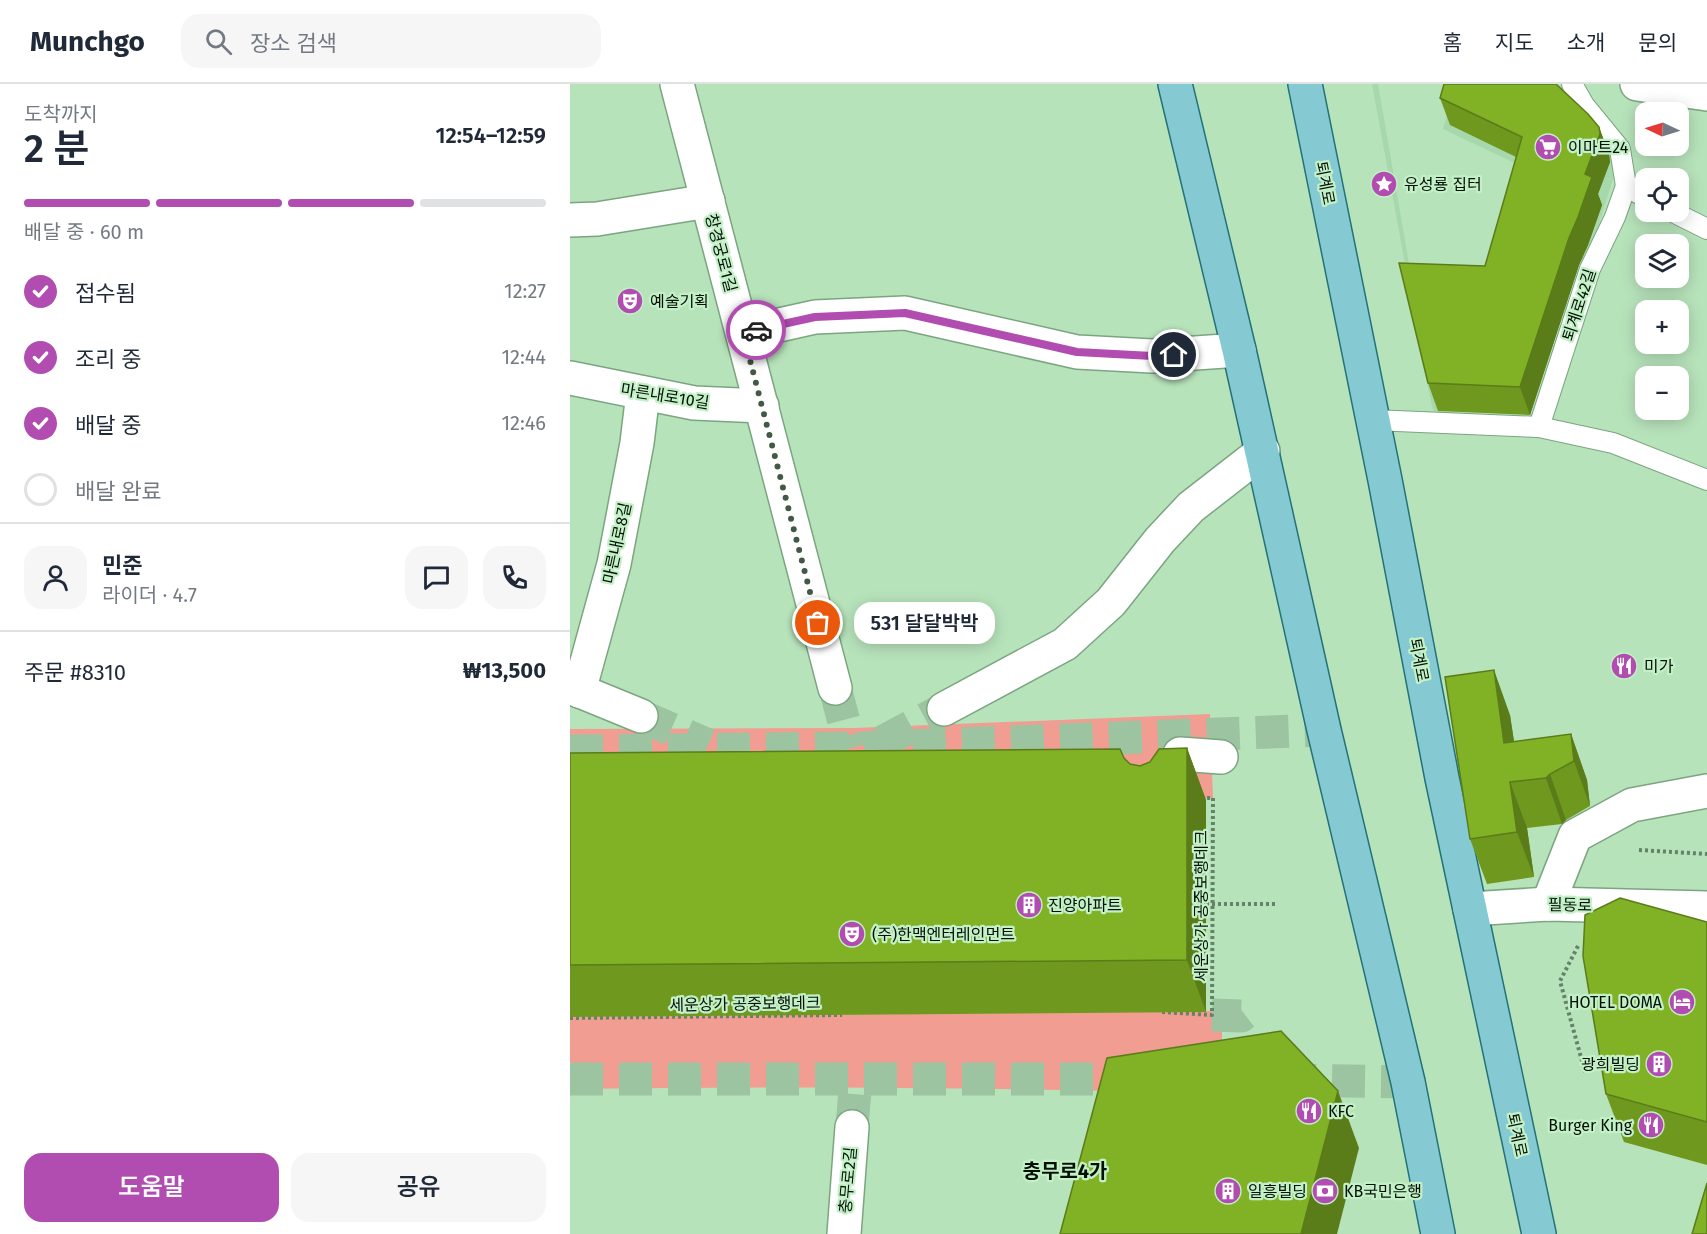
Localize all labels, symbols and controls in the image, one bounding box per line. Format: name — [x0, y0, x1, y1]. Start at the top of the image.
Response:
search box — [181, 14, 601, 68]
text: Munchgo — [30, 25, 145, 58]
icon: search — [202, 25, 235, 58]
text: 장소 검색 — [250, 30, 337, 57]
text: 홈 — [1443, 30, 1462, 56]
text: 지도 — [1495, 30, 1534, 56]
text: 소개 — [1567, 30, 1605, 56]
text: 문의 — [1638, 30, 1677, 56]
text: 도착까지 — [24, 102, 98, 126]
north arrow — [1635, 102, 1689, 156]
map controls — [1635, 102, 1689, 420]
text: 12:54–12:59 — [435, 122, 546, 149]
text: 2 분 — [24, 126, 89, 172]
supermarket icon: 이마트24 — [1533, 132, 1563, 162]
place label: 이마트24 — [1568, 138, 1629, 157]
street label: 퇴계로 — [1311, 160, 1339, 207]
button: locate — [1635, 168, 1689, 222]
place icon: 유성룡 집터 — [1369, 169, 1399, 199]
place label: 유성룡 집터 — [1404, 175, 1482, 194]
street label: 창경궁로1길 — [701, 212, 741, 294]
text: 배달 중 · 60 m — [24, 220, 144, 244]
button: layers — [1635, 234, 1689, 288]
street label: 퇴계로42길 — [1558, 266, 1600, 344]
icon: check — [24, 275, 57, 308]
text: 12:27 — [504, 279, 546, 303]
text: 접수됨 — [75, 280, 136, 307]
theatre icon: 예술기획 — [615, 286, 645, 316]
place label: 예술기획 — [650, 292, 709, 311]
courier — [726, 300, 786, 360]
button: + — [1635, 300, 1689, 354]
icon: car — [740, 314, 773, 347]
pin — [1148, 329, 1199, 380]
icon: home — [1157, 338, 1190, 371]
icon: check — [24, 341, 57, 374]
text: 12:44 — [501, 345, 546, 369]
text: 조리 중 — [75, 346, 142, 373]
button: − — [1635, 366, 1689, 420]
street label: 마른내로10길 — [619, 380, 711, 412]
icon: check — [24, 407, 57, 440]
text: 12:46 — [501, 411, 546, 435]
text: 배달 중 — [75, 412, 142, 439]
text: 배달 완료 — [75, 478, 162, 505]
street label: 마른내로8길 — [599, 501, 635, 585]
button: person — [24, 546, 87, 609]
button: chat — [405, 546, 468, 609]
button: phone — [483, 546, 546, 609]
text: 민준 — [102, 552, 142, 579]
text: 라이더 · 4.7 — [102, 583, 197, 607]
pin — [792, 597, 843, 648]
callout: 531 달달박박 — [854, 602, 995, 644]
icon: bag — [801, 606, 834, 639]
text: 531 달달박박 — [871, 611, 978, 635]
street label: 퇴계로 — [1405, 637, 1433, 684]
restaurant icon: 미가 — [1609, 651, 1639, 681]
text: ₩13,500 — [463, 657, 546, 684]
place label: 미가 — [1644, 657, 1674, 676]
text: 주문 #8310 — [24, 659, 126, 686]
street label: 세운상가 공중보행데크 — [1192, 830, 1211, 982]
building icon: 진양아파트 — [1014, 890, 1044, 920]
street label: 필동로 — [1548, 895, 1593, 915]
place label: 진양아파트 — [1048, 896, 1122, 915]
theatre icon: (주)한맥엔터레인먼트 — [837, 919, 867, 949]
place label: (주)한맥엔터레인먼트 — [872, 925, 1015, 944]
hotel icon: HOTEL DOMA — [1667, 987, 1697, 1017]
street label: 세운상가 공중보행데크 — [669, 993, 821, 1015]
place label: HOTEL DOMA — [1569, 993, 1663, 1012]
building icon: 광희빌딩 — [1644, 1049, 1674, 1079]
place label: 광희빌딩 — [1581, 1055, 1640, 1074]
restaurant icon: KFC — [1294, 1096, 1324, 1126]
place label: KFC — [1328, 1102, 1354, 1121]
restaurant icon: Burger King — [1636, 1110, 1666, 1140]
street label: 퇴계로 — [1503, 1111, 1531, 1159]
place label: Burger King — [1548, 1116, 1633, 1135]
street label: 충무로2길 — [836, 1146, 860, 1214]
button: 도움말 — [24, 1153, 279, 1222]
button: 공유 — [291, 1153, 546, 1222]
district label: 충무로4가 — [1023, 1159, 1107, 1183]
building icon: 일흥빌딩 — [1213, 1176, 1243, 1206]
bank icon: KB국민은행 — [1310, 1176, 1340, 1206]
place label: 일흥빌딩 — [1248, 1182, 1307, 1201]
place label: KB국민은행 — [1344, 1182, 1422, 1201]

